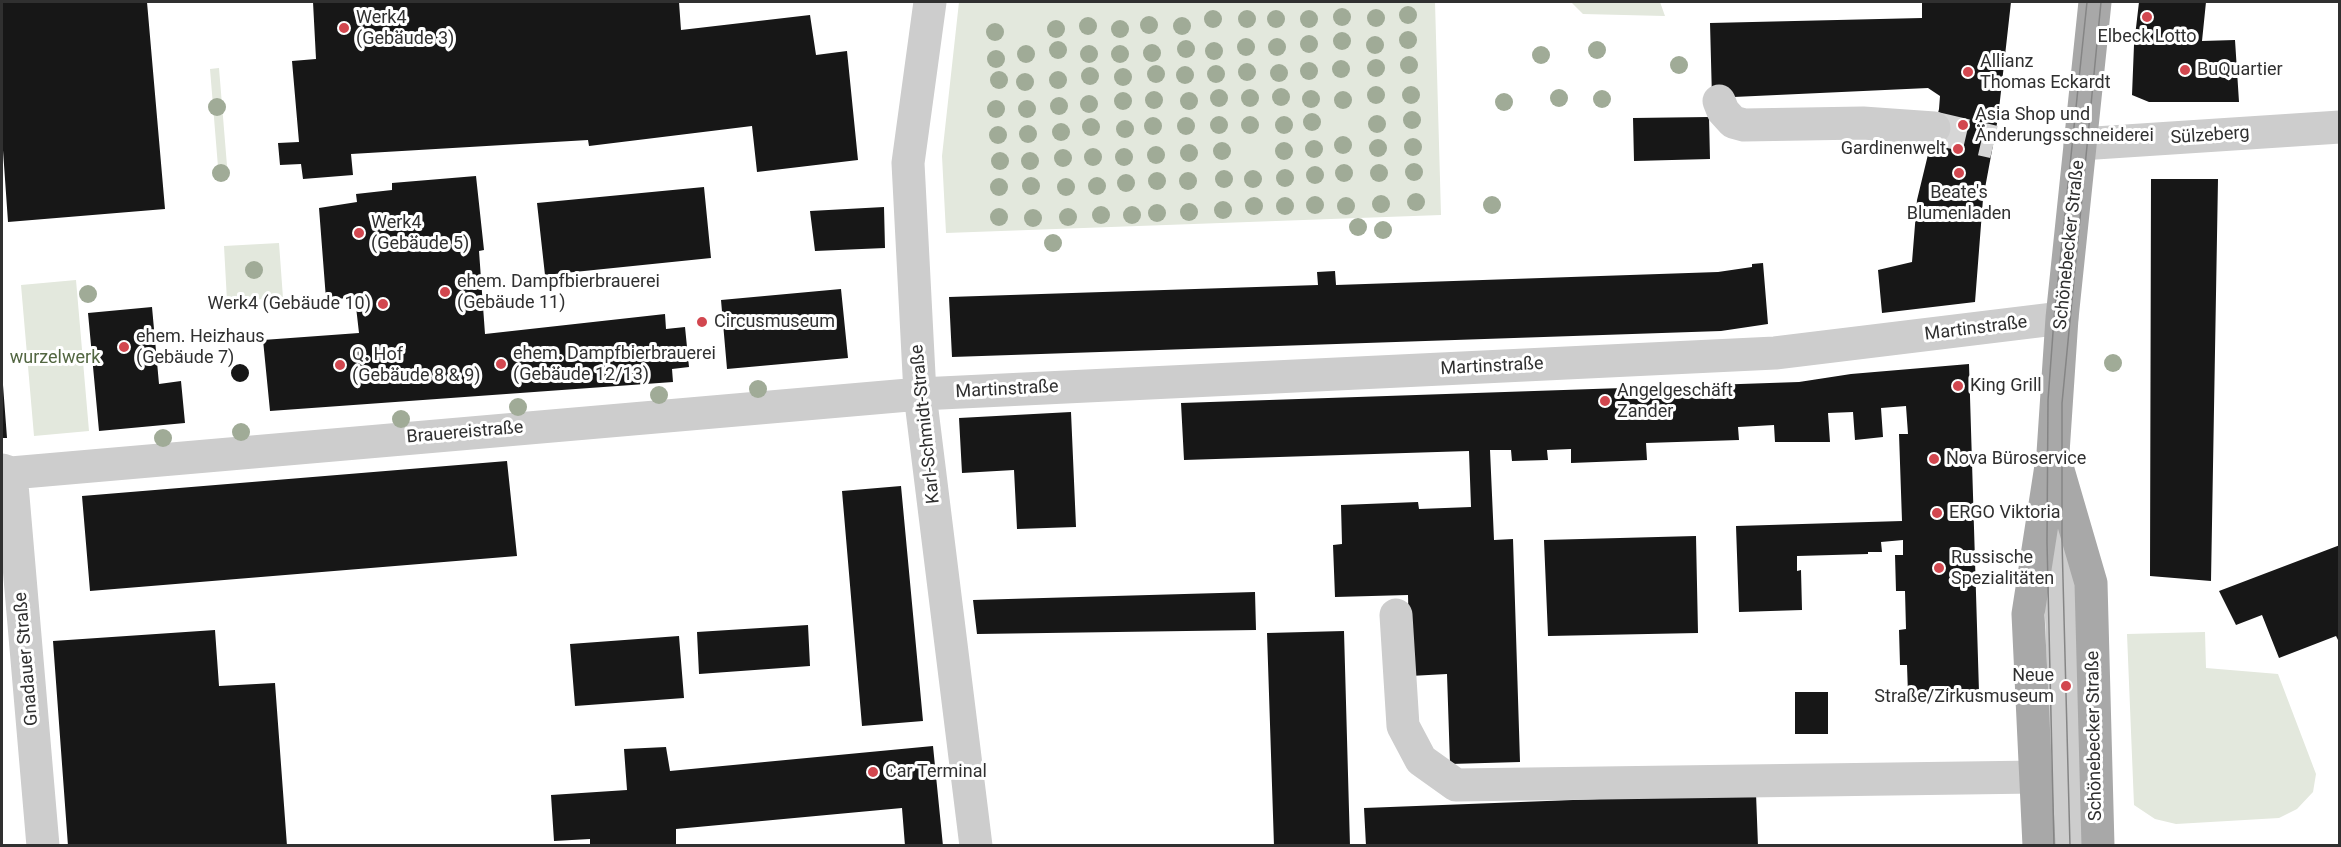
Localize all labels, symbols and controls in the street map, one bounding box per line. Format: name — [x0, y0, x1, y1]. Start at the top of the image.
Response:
place label: Werk4 (Gebäude 3) — [356, 7, 454, 50]
marker: Elbeck Lotto — [2140, 10, 2154, 24]
marker: Werk4 (Gebäude 3) — [337, 21, 351, 35]
place label: Elbeck Lotto — [2097, 26, 2197, 48]
place label: Allianz Thomas Eckardt — [1980, 51, 2111, 94]
place label: BuQuartier — [2197, 59, 2283, 81]
marker: BuQuartier — [2178, 63, 2192, 77]
marker: Allianz Thomas Eckardt — [1961, 65, 1975, 79]
place label: Asia Shop und Änderungsschneiderei — [1975, 104, 2154, 146]
marker: Asia Shop und Änderungsschneiderei — [1956, 118, 1970, 132]
street label: Sülzeberg — [2170, 122, 2250, 150]
place label: Gardinenwelt — [1841, 138, 1946, 160]
marker: Gardinenwelt — [1951, 142, 1965, 156]
street label: Schönebecker Straße — [2050, 159, 2090, 331]
marker: Beate's Blumenladen — [1952, 166, 1966, 180]
place label: Beate's Blumenladen — [1907, 182, 2011, 224]
place label: Werk4 (Gebäude 5) — [371, 212, 469, 254]
marker: Werk4 (Gebäude 5) — [352, 226, 366, 240]
place label: ehem. Dampfbierbrauerei (Gebäude 11) — [457, 271, 660, 314]
marker: ehem. Dampfbierbrauerei (Gebäude 11) — [438, 285, 452, 299]
place label: Werk4 (Gebäude 10) — [208, 293, 371, 315]
marker: Werk4 (Gebäude 10) — [376, 297, 390, 311]
place label: Circusmuseum — [714, 311, 835, 333]
street label: Martinstraße — [1923, 312, 2029, 346]
marker: Circusmuseum — [695, 315, 709, 329]
place label: ehem. Heizhaus (Gebäude 7) — [136, 326, 265, 368]
marker: ehem. Heizhaus (Gebäude 7) — [117, 340, 131, 354]
place label: ehem. Dampfbierbrauerei (Gebäude 12/13) — [513, 343, 716, 386]
street label: Karl-Schmidt-Straße — [907, 343, 945, 505]
place label: Q. Hof (Gebäude 8 & 9) — [352, 344, 481, 386]
park label: wurzelwerk — [10, 347, 100, 369]
street label: Martinstraße — [1440, 354, 1544, 380]
marker: ehem. Dampfbierbrauerei (Gebäude 12/13) — [494, 357, 508, 371]
marker: Q. Hof (Gebäude 8 & 9) — [333, 358, 347, 372]
place label: King Grill — [1970, 375, 2042, 397]
street label: Martinstraße — [955, 377, 1059, 403]
marker: King Grill — [1951, 379, 1965, 393]
place label: Angelgeschäft Zander — [1617, 380, 1733, 422]
marker: Angelgeschäft Zander — [1598, 394, 1612, 408]
street label: Brauereistraße — [406, 417, 524, 449]
place label: Nova Büroservice — [1946, 448, 2086, 470]
marker: Nova Büroservice — [1927, 452, 1941, 466]
place label: ERGO Viktoria — [1949, 502, 2061, 524]
marker: ERGO Viktoria — [1930, 506, 1944, 520]
place label: Russische Spezialitäten — [1951, 547, 2054, 590]
marker: Russische Spezialitäten — [1932, 561, 1946, 575]
street label: Gnadauer Straße — [10, 591, 44, 727]
street label: Schönebecker Straße — [2083, 651, 2107, 821]
place label: Neue Straße/Zirkusmuseum — [1874, 665, 2054, 708]
marker: Neue Straße/Zirkusmuseum — [2059, 679, 2073, 693]
place label: Car Terminal — [885, 761, 987, 783]
marker: Car Terminal — [866, 765, 880, 779]

